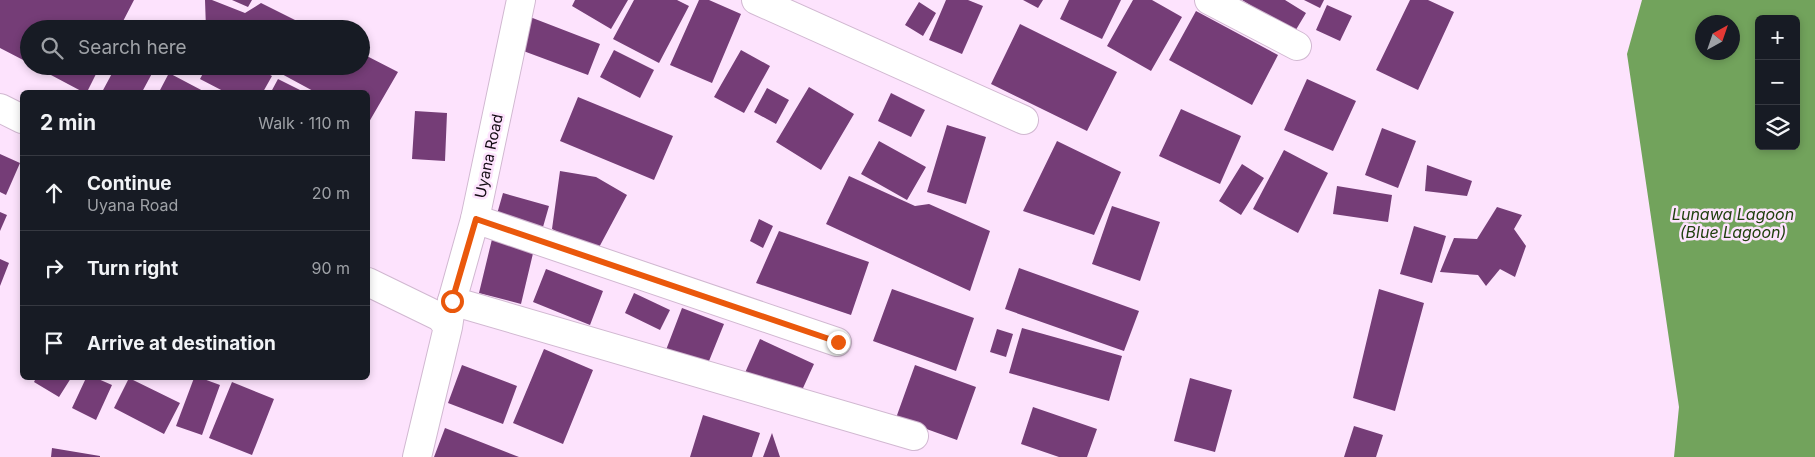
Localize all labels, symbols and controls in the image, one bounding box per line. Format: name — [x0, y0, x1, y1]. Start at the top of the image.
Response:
north arrow — [1695, 15, 1740, 60]
map controls — [1755, 15, 1800, 150]
button: + — [1755, 15, 1800, 60]
search box — [20, 20, 370, 75]
icon: search — [38, 34, 66, 62]
text: Search here — [78, 36, 187, 59]
button: − — [1755, 60, 1800, 105]
button: layers — [1755, 105, 1800, 150]
text: 2 min — [40, 110, 96, 135]
street label: Uyana Road — [470, 112, 507, 200]
text: Walk · 110 m — [258, 113, 350, 133]
text: Continue — [87, 172, 172, 195]
icon: ahead — [40, 179, 68, 207]
text: 20 m — [312, 183, 350, 203]
text: Uyana Road — [87, 195, 178, 215]
water label: Lunawa Lagoon (Blue Lagoon) — [1672, 204, 1794, 242]
icon: right — [40, 254, 68, 282]
text: Turn right — [87, 257, 178, 280]
text: 90 m — [311, 258, 350, 278]
route start — [441, 290, 464, 313]
icon: arrive — [40, 329, 68, 357]
route end — [827, 331, 850, 354]
text: Arrive at destination — [87, 332, 276, 355]

